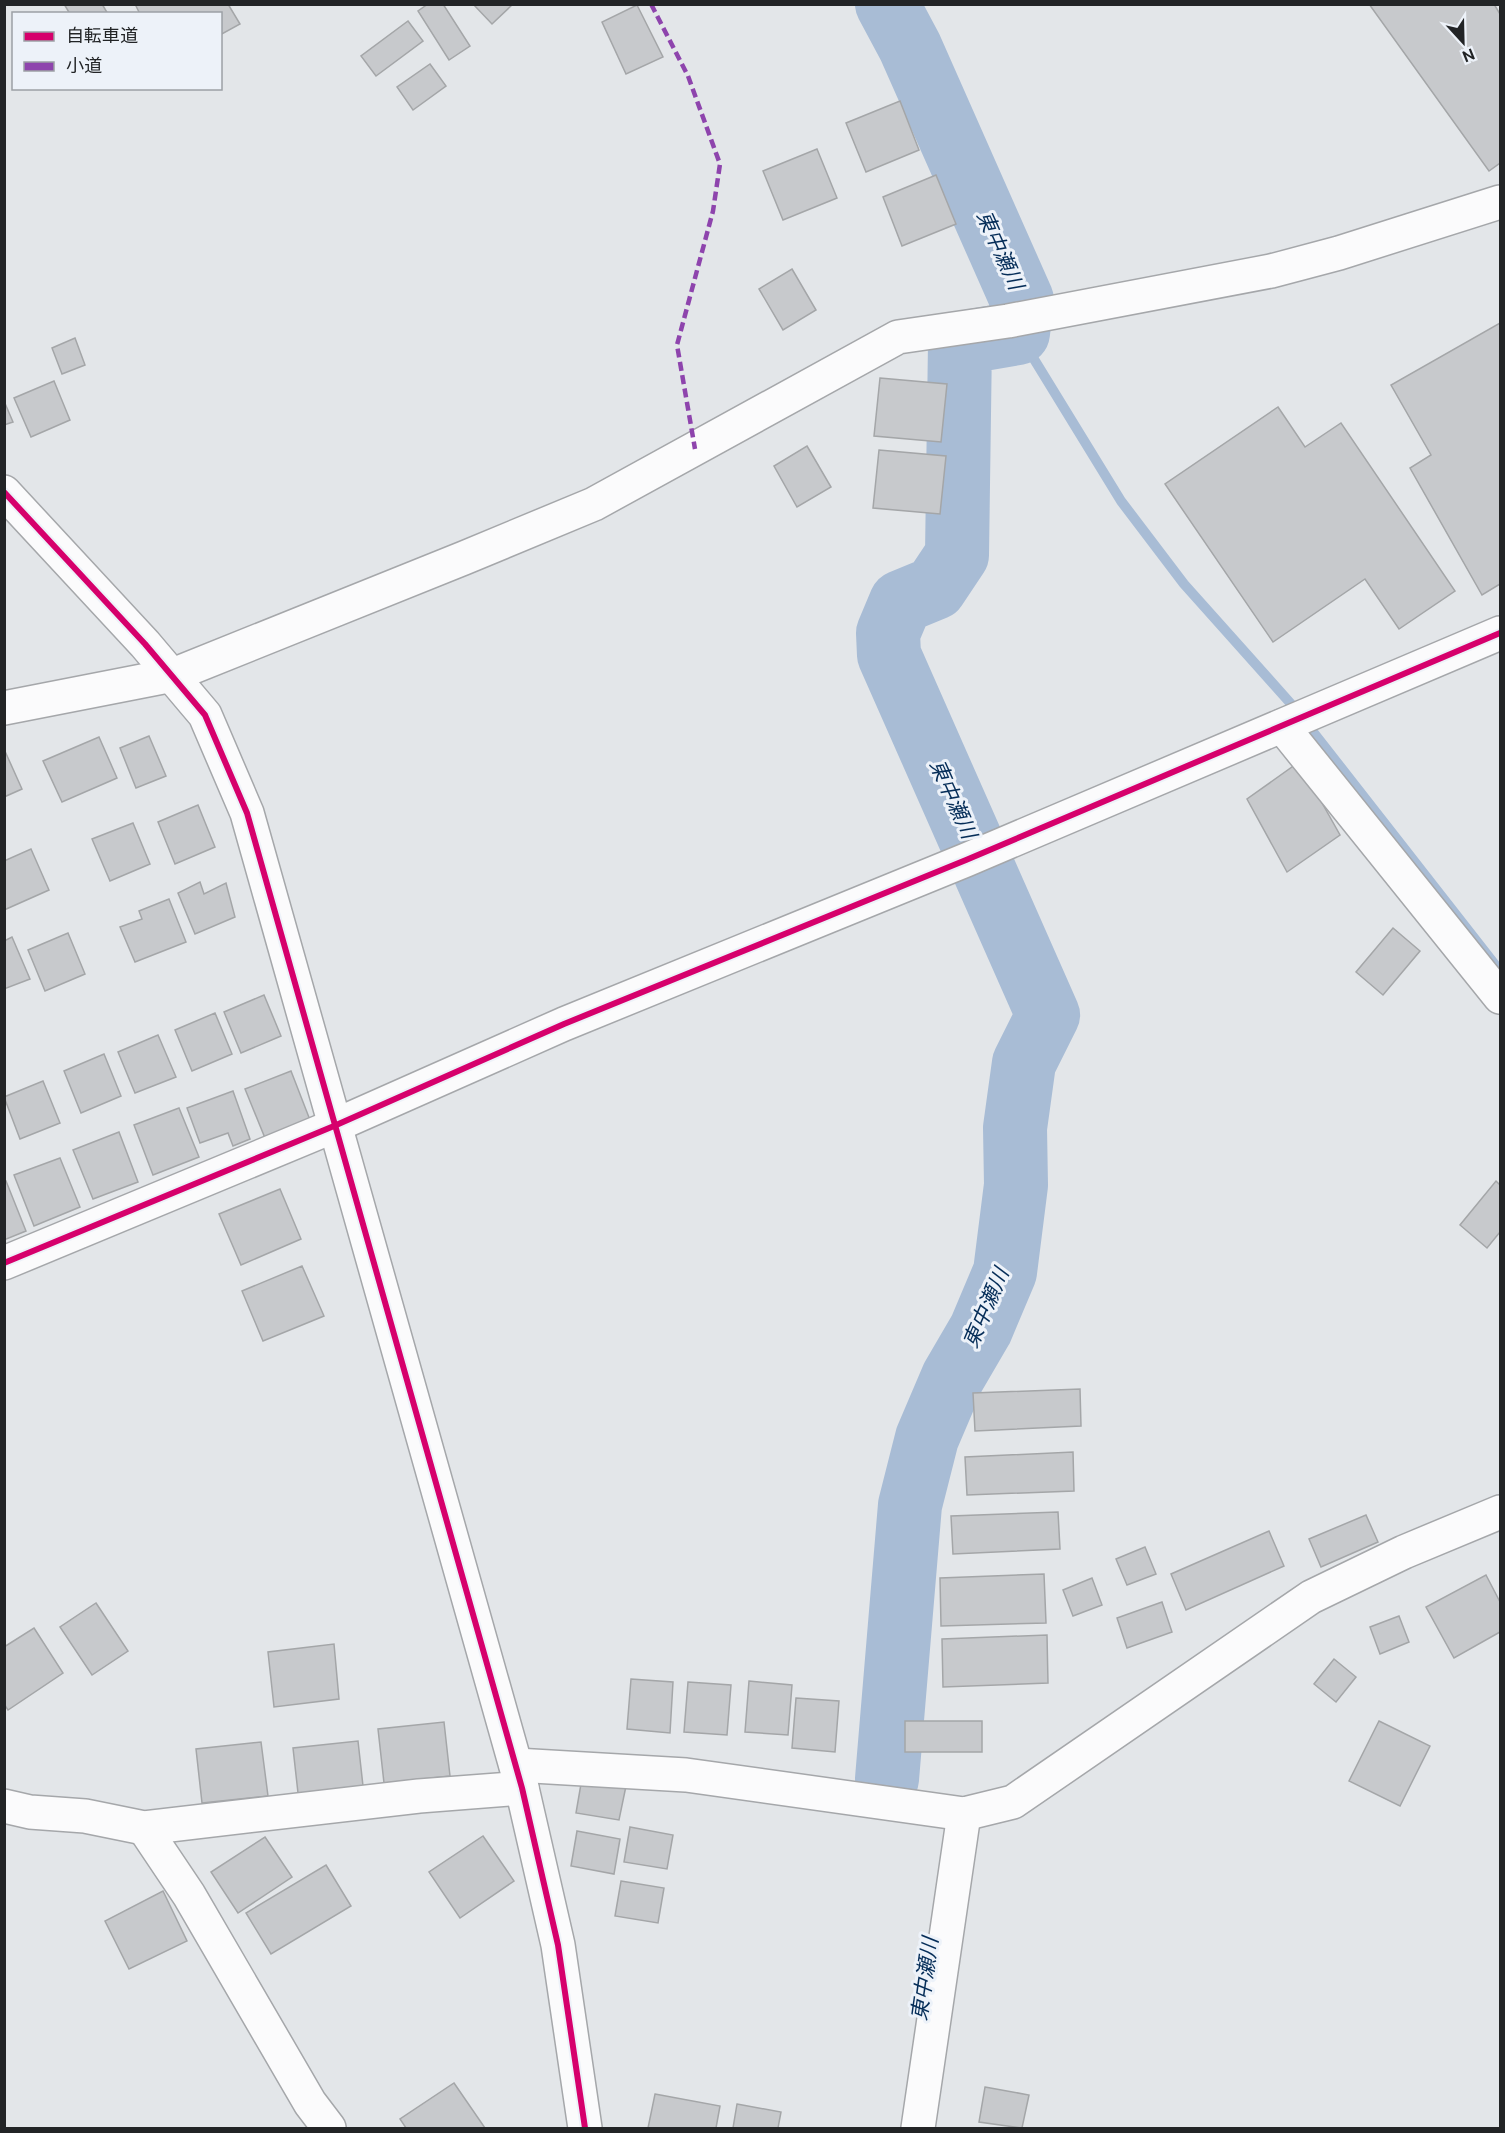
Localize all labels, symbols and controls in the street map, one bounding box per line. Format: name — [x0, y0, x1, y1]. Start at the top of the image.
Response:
legend — [12, 12, 222, 90]
north arrow — [1433, 12, 1493, 72]
text: 自転車道 — [66, 25, 138, 45]
text: N — [1460, 45, 1478, 66]
text: 小道 — [66, 55, 102, 75]
water label: 東中瀬川 — [973, 206, 1030, 295]
water label: 東中瀬川 — [926, 755, 983, 844]
water label: 東中瀬川 — [958, 1262, 1013, 1351]
water label: 東中瀬川 — [906, 1934, 942, 2022]

